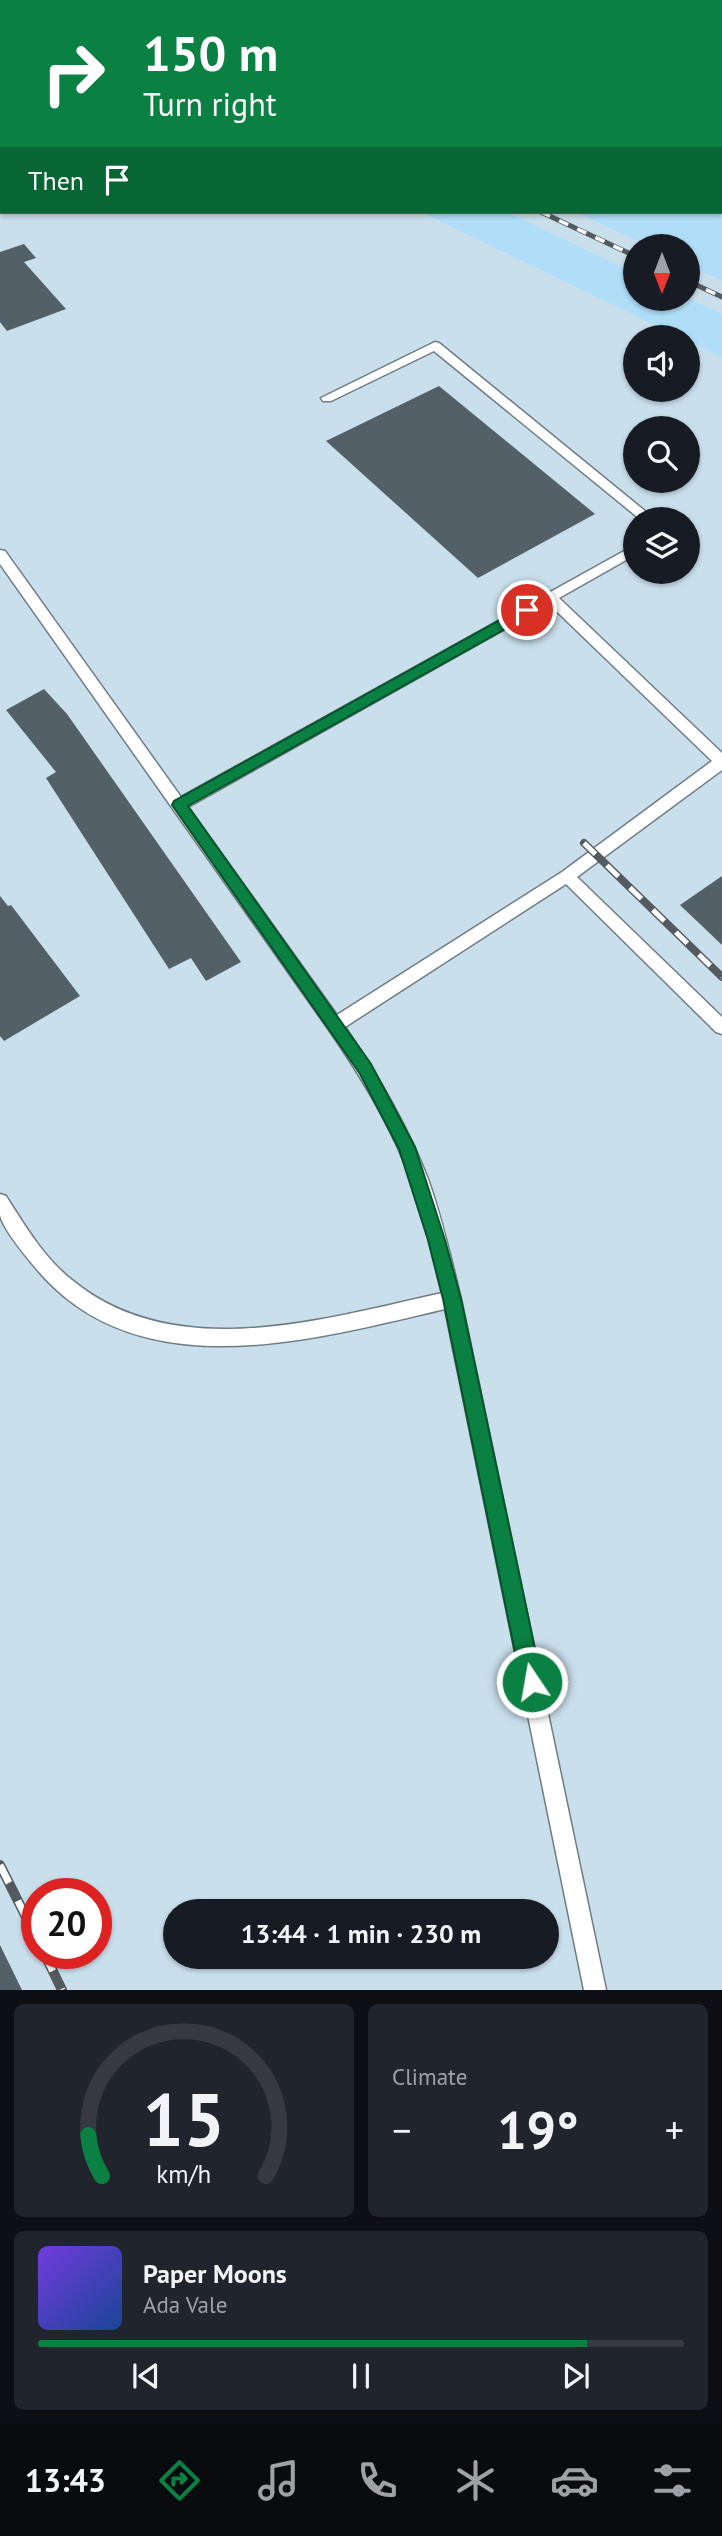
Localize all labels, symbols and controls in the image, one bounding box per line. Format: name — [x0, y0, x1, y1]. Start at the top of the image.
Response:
text: 150 m — [143, 21, 278, 85]
icon: right — [28, 28, 119, 119]
text: Turn right — [143, 83, 277, 125]
icon: arrive — [98, 161, 136, 199]
text: Then — [28, 164, 84, 197]
north arrow — [623, 234, 700, 312]
map controls — [623, 234, 700, 584]
button: sound — [623, 325, 700, 402]
button: search — [623, 416, 700, 493]
button: layers — [623, 507, 700, 584]
pin — [497, 580, 557, 640]
icon: arrive — [508, 591, 546, 629]
position arrow — [495, 1645, 569, 1719]
speed limit sign: 20 — [21, 1878, 112, 1969]
text: 13:44 · 1 min · 230 m — [241, 1917, 481, 1950]
text: Climate — [392, 2062, 467, 2091]
text: 15 — [143, 2073, 225, 2167]
text: 19° — [497, 2096, 579, 2163]
text: − — [392, 2105, 411, 2154]
text: + — [665, 2105, 684, 2154]
text: km/h — [157, 2158, 211, 2190]
text: Paper Moons — [143, 2257, 287, 2290]
text: Ada Vale — [143, 2290, 227, 2319]
icon: previous — [127, 2357, 165, 2395]
icon: pause — [342, 2357, 380, 2395]
icon: next — [557, 2357, 595, 2395]
icon: directions — [155, 2456, 204, 2505]
icon: music — [254, 2456, 303, 2505]
icon: phone — [353, 2456, 402, 2505]
icon: climate — [451, 2456, 500, 2505]
icon: car — [550, 2456, 599, 2505]
icon: filters — [648, 2456, 697, 2505]
text: 13:43 — [25, 2459, 106, 2501]

